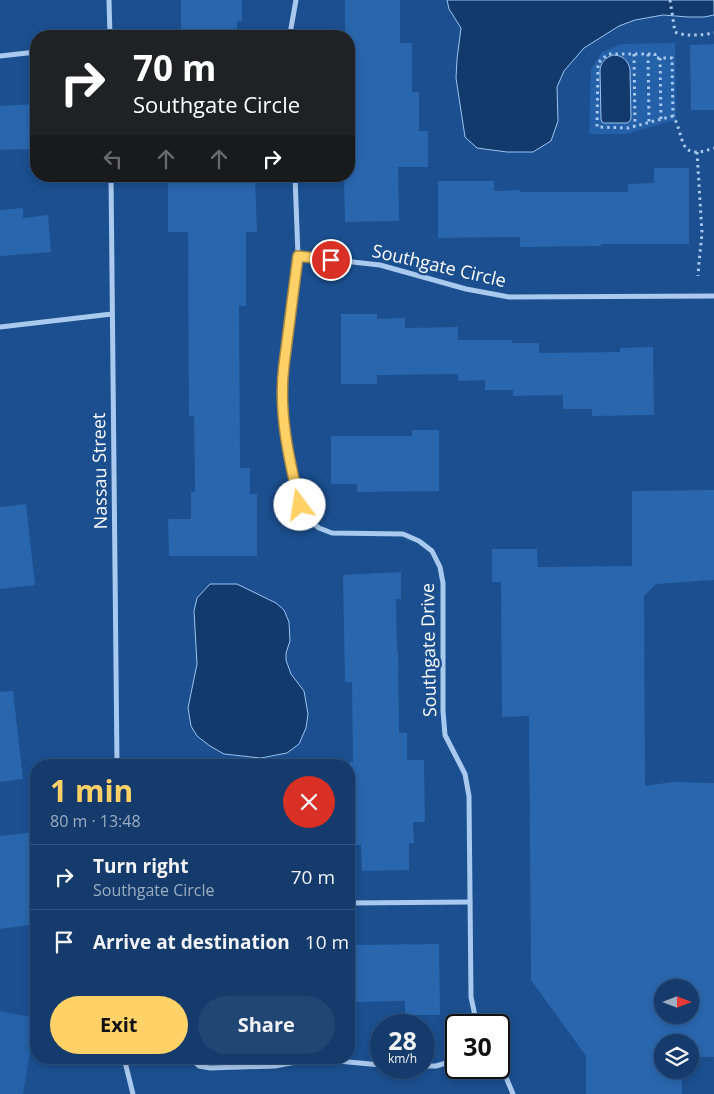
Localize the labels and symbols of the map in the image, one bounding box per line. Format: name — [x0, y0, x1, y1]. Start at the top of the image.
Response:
street label: Southgate Circle — [370, 238, 509, 292]
pin — [310, 239, 352, 281]
street label: Nassau Street — [86, 412, 112, 530]
position arrow — [273, 478, 325, 530]
street label: Southgate Drive — [415, 583, 441, 717]
north arrow — [654, 979, 699, 1024]
speed limit sign: 30 — [445, 1014, 510, 1079]

